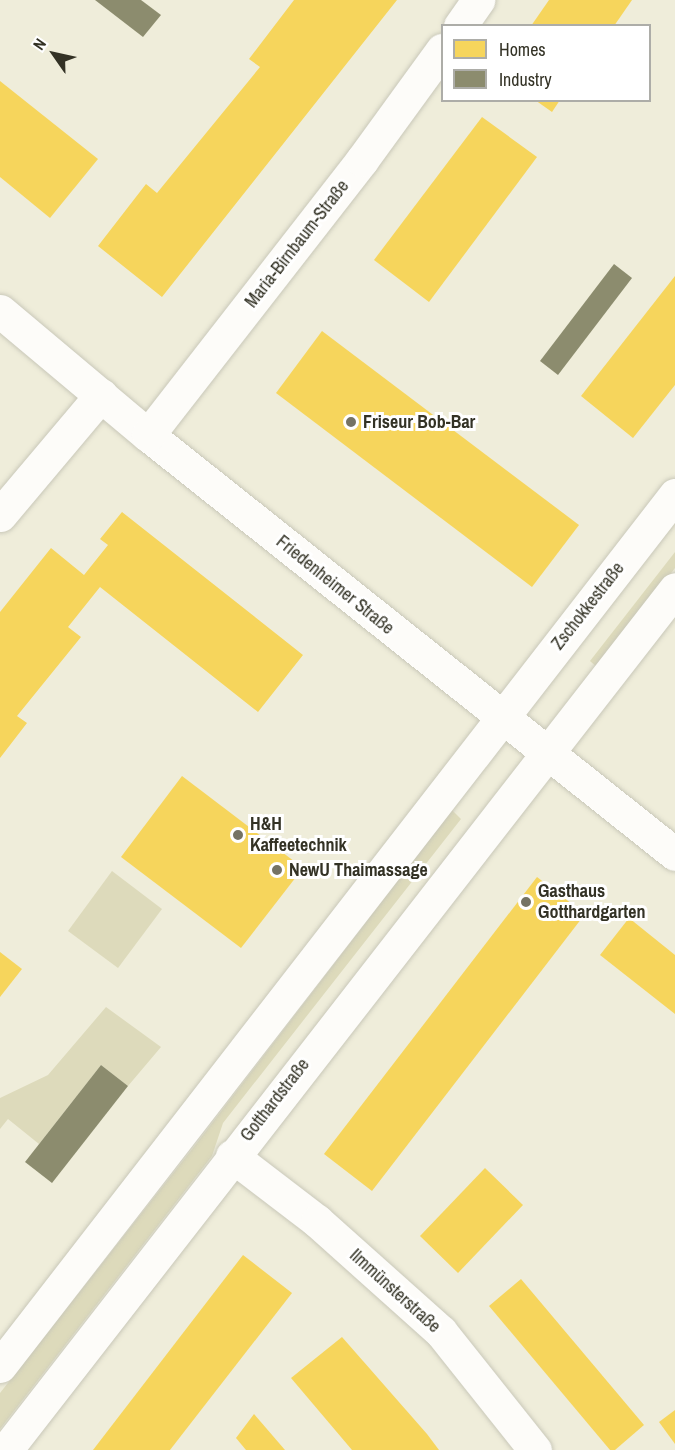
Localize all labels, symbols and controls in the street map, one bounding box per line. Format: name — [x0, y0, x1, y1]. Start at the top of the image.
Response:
north arrow — [24, 24, 84, 84]
legend — [441, 24, 651, 102]
text: N — [27, 34, 51, 54]
text: Homes — [499, 37, 546, 62]
text: Industry — [499, 67, 552, 92]
street label: Maria-Birnbaum-Straße — [241, 176, 353, 312]
place label: Friseur Bob-Bar — [363, 411, 475, 433]
marker: Friseur Bob-Bar — [344, 415, 358, 429]
street label: Friedenheimer Straße — [272, 531, 398, 639]
street label: Zschokkestraße — [547, 558, 629, 654]
place label: H&H Kaffeetechnik — [250, 814, 347, 856]
marker: H&H Kaffeetechnik — [231, 828, 245, 842]
place label: NewU Thaimassage — [289, 859, 428, 881]
marker: NewU Thaimassage — [270, 863, 284, 877]
place label: Gasthaus Gotthardgarten — [538, 881, 645, 924]
marker: Gasthaus Gotthardgarten — [519, 895, 533, 909]
street label: Gotthardstraße — [236, 1054, 314, 1146]
street label: Ilmmünsterstraße — [345, 1245, 445, 1337]

